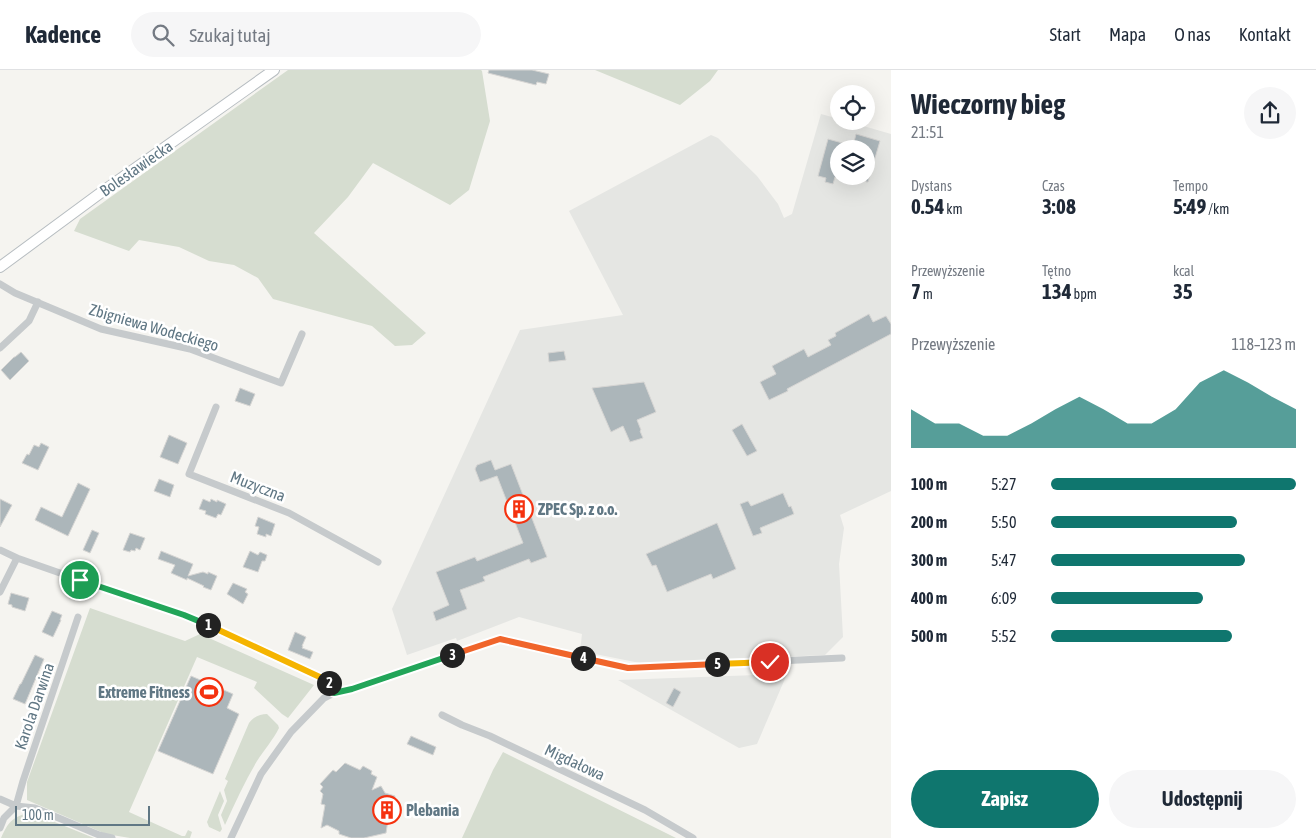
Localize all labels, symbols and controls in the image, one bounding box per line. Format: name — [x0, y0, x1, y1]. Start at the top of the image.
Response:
search box — [131, 12, 481, 57]
text: Kadence — [25, 21, 101, 48]
icon: search — [149, 21, 177, 49]
text: Szukaj tutaj — [189, 24, 271, 46]
text: Start — [1049, 24, 1081, 45]
text: Mapa — [1109, 24, 1146, 45]
text: O nas — [1174, 24, 1211, 45]
text: Kontakt — [1239, 24, 1291, 45]
map controls — [830, 85, 875, 185]
button: locate — [830, 85, 875, 130]
button: share — [1244, 87, 1296, 139]
text: Wieczorny bieg — [911, 88, 1065, 120]
text: 21:51 — [911, 123, 944, 141]
street label: Bolesławiecka — [96, 136, 176, 200]
button: layers — [830, 140, 875, 185]
text: Dystans — [911, 178, 952, 194]
text: Czas — [1042, 178, 1065, 194]
text: Tempo — [1173, 178, 1208, 194]
text: 0.54 — [911, 194, 944, 218]
text: 3:08 — [1042, 194, 1076, 218]
text: 5:49 — [1173, 194, 1206, 218]
text: km — [944, 201, 963, 217]
text: /km — [1206, 201, 1229, 217]
text: Przewyższenie — [911, 263, 985, 279]
text: Tętno — [1042, 263, 1071, 279]
text: kcal — [1173, 263, 1194, 279]
text: 7 — [911, 279, 921, 303]
text: 134 — [1042, 279, 1072, 303]
text: 35 — [1173, 279, 1193, 303]
text: m — [921, 286, 933, 302]
text: bpm — [1072, 286, 1097, 302]
street label: Zbigniewa Wodeckiego — [87, 300, 221, 355]
text: Przewyższenie — [911, 335, 995, 353]
text: 118–123 m — [1232, 335, 1296, 353]
street label: Muzyczna — [228, 467, 288, 506]
text: 100 m — [911, 475, 947, 493]
text: 5:27 — [991, 475, 1016, 493]
building icon: ZPEC Sp. z o.o. — [504, 494, 534, 524]
place label: ZPEC Sp. z o.o. — [538, 500, 617, 518]
text: 200 m — [911, 513, 947, 531]
text: 5:50 — [991, 513, 1016, 531]
text: 300 m — [911, 551, 947, 569]
text: 5:47 — [991, 551, 1016, 569]
pin — [59, 559, 101, 601]
icon: arrive — [66, 566, 94, 594]
text: 400 m — [911, 589, 947, 607]
text: 6:09 — [991, 589, 1017, 607]
pin: 1 — [196, 612, 220, 638]
text: 1 — [205, 617, 212, 633]
text: 500 m — [911, 627, 947, 645]
text: 5:52 — [991, 627, 1016, 645]
pin — [749, 641, 791, 683]
pin: 3 — [440, 642, 464, 668]
pin: 4 — [570, 646, 596, 670]
text: 3 — [449, 647, 456, 663]
icon: check — [756, 648, 784, 676]
text: 4 — [580, 650, 587, 666]
pin: 5 — [704, 652, 730, 676]
text: 5 — [714, 656, 721, 672]
street label: Karola Darwina — [11, 660, 57, 752]
pin: 2 — [316, 670, 342, 696]
text: 2 — [326, 675, 333, 691]
sports icon: Extreme Fitness — [194, 677, 224, 707]
place label: Extreme Fitness — [98, 683, 190, 701]
street label: Migdałowa — [542, 740, 608, 785]
button: Zapisz — [911, 770, 1099, 828]
button: Udostępnij — [1109, 770, 1296, 828]
building icon: Plebania — [372, 795, 402, 825]
place label: Plebania — [406, 801, 459, 819]
scale bar — [15, 803, 150, 826]
text: 100 m — [22, 807, 54, 823]

